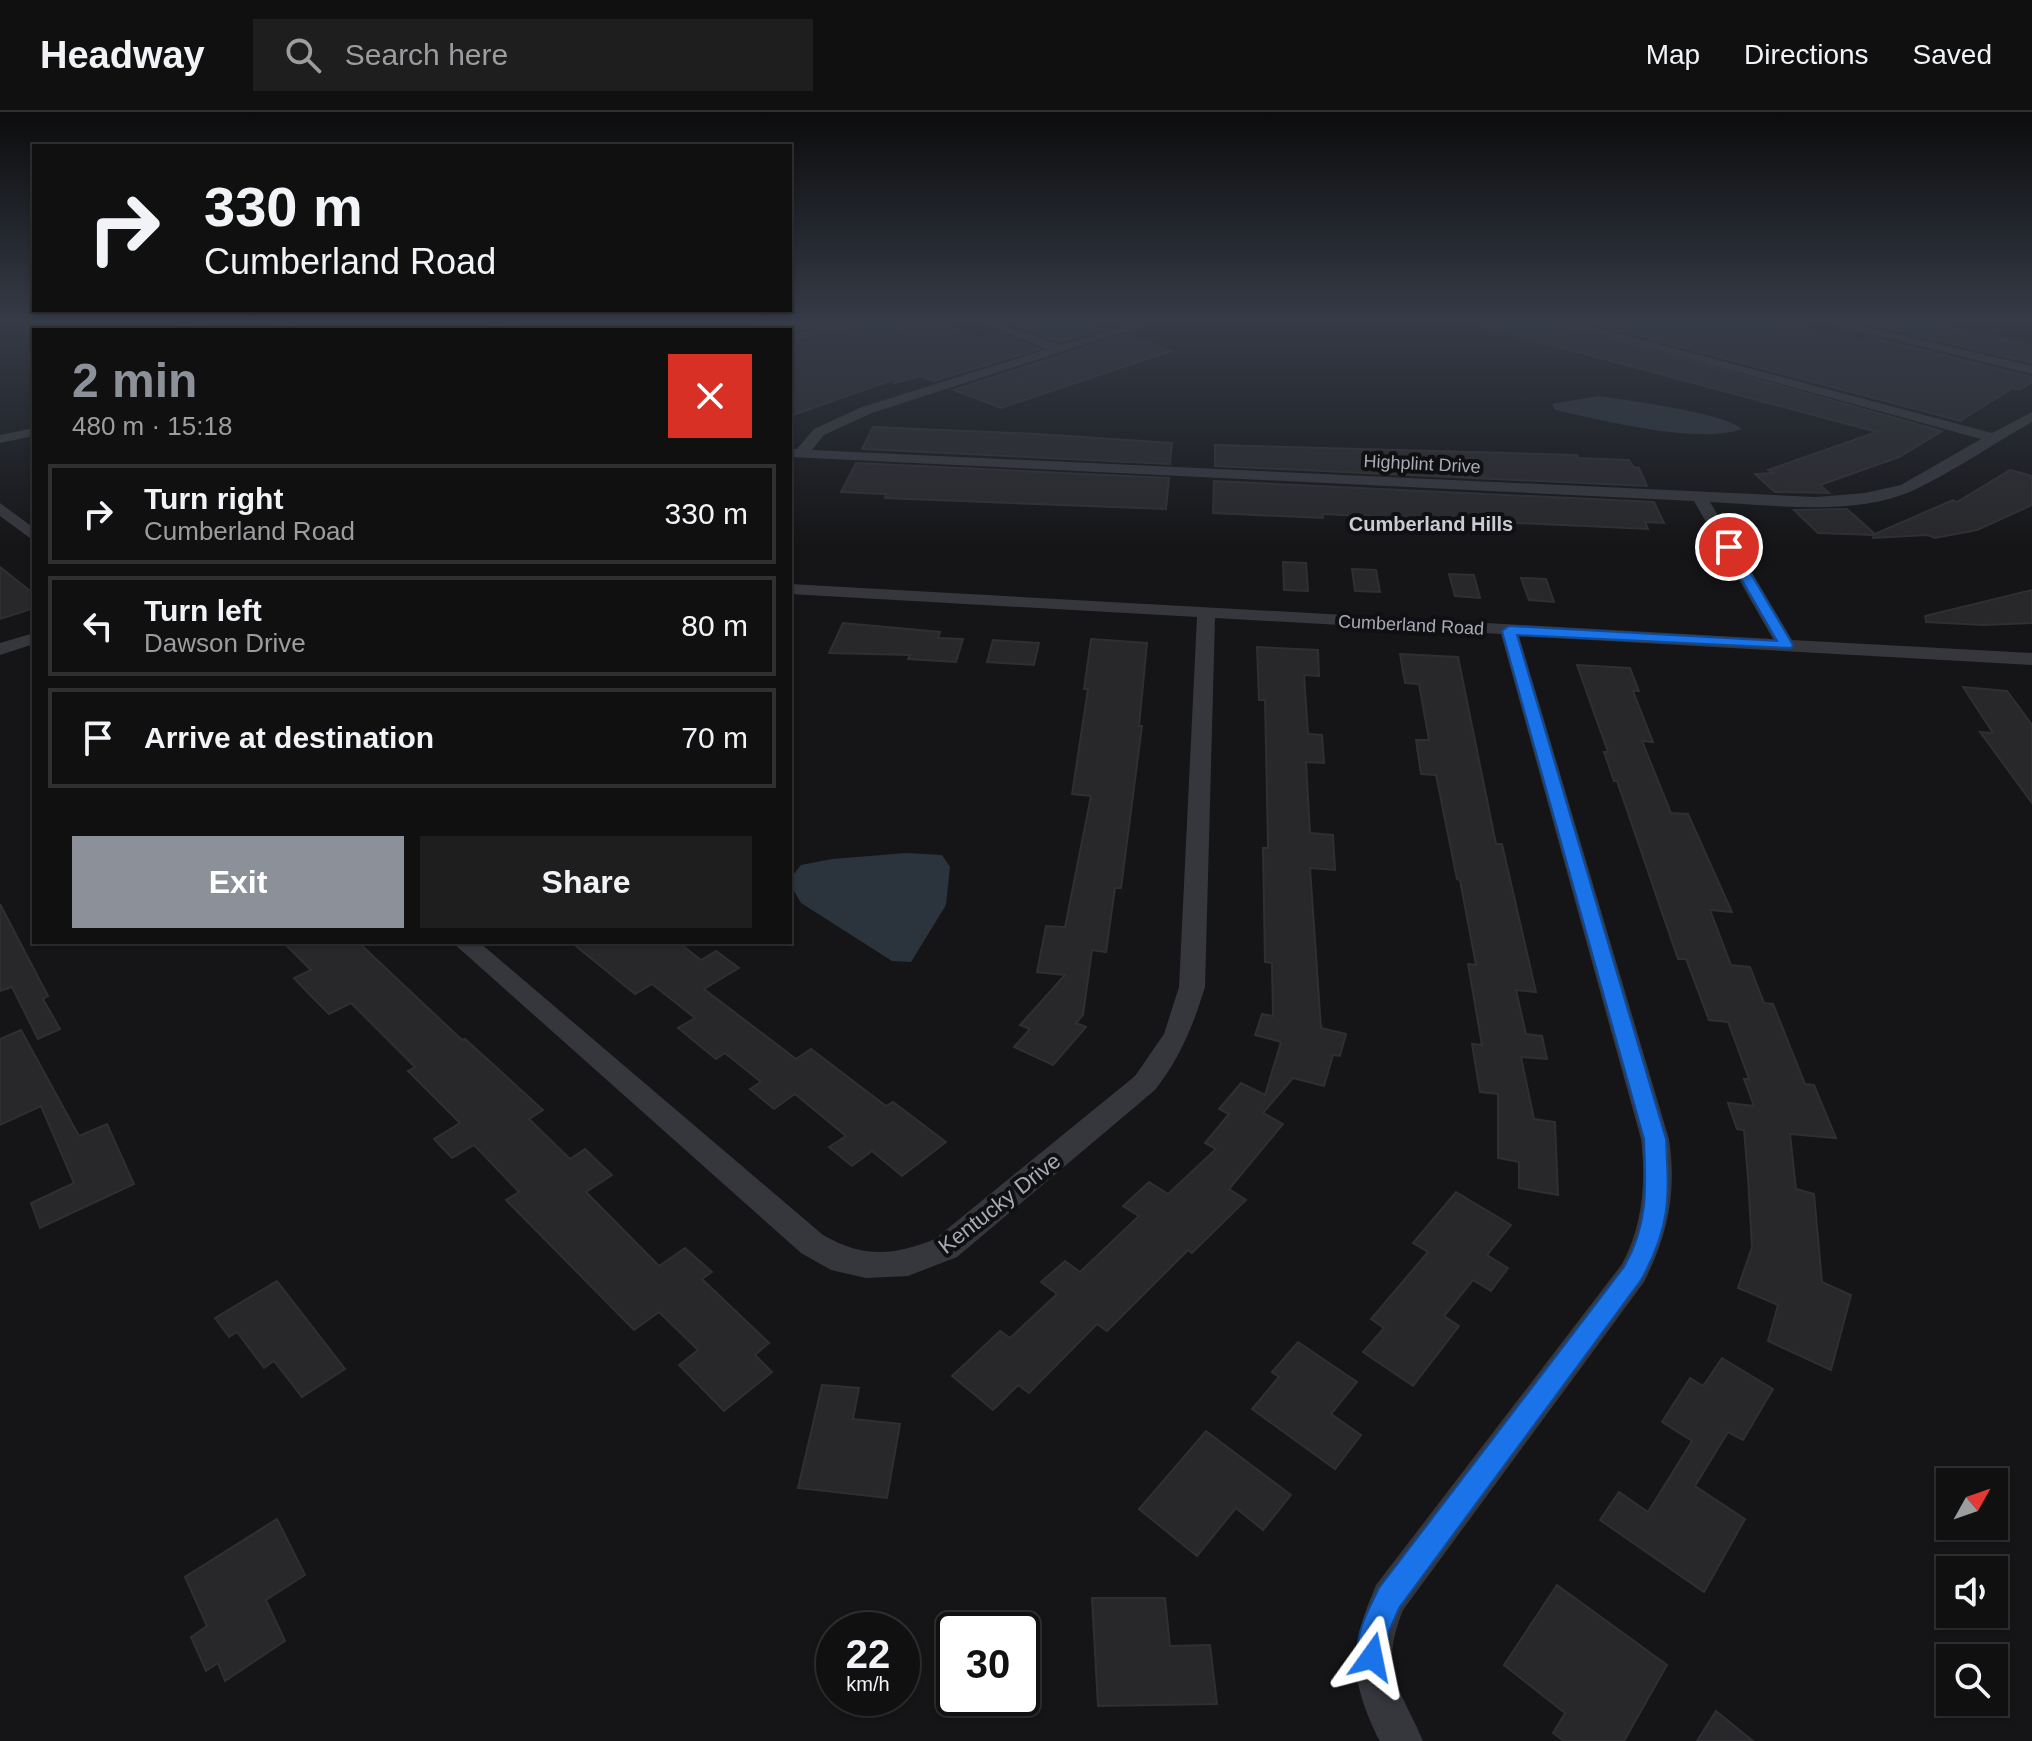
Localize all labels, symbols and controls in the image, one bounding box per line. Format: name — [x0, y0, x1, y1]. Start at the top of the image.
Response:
search box — [253, 19, 813, 91]
icon: search — [281, 33, 325, 77]
text: Headway — [40, 34, 205, 76]
text: Search here — [345, 38, 508, 71]
text: Map — [1646, 39, 1700, 70]
text: Directions — [1744, 39, 1869, 70]
text: Saved — [1913, 39, 1992, 70]
text: 330 m — [204, 175, 363, 238]
icon: right — [72, 176, 176, 280]
text: Cumberland Road — [204, 241, 496, 282]
text: 2 min — [72, 354, 197, 407]
button: close — [668, 354, 752, 438]
text: 480 m · 15:18 — [72, 411, 232, 441]
street label: Highplint Drive — [1363, 451, 1481, 477]
text: Turn right — [144, 482, 283, 515]
icon: right — [76, 492, 120, 536]
text: 330 m — [665, 497, 748, 530]
district label: Cumberland Hills — [1349, 513, 1513, 535]
pin — [1695, 513, 1763, 581]
text: Cumberland Road — [144, 516, 355, 546]
icon: arrive — [1707, 525, 1751, 569]
text: Turn left — [144, 594, 262, 627]
icon: left — [76, 604, 120, 648]
text: 80 m — [681, 609, 748, 642]
street label: Cumberland Road — [1338, 611, 1484, 639]
text: Dawson Drive — [144, 628, 306, 658]
icon: arrive — [76, 716, 120, 760]
text: Arrive at destination — [144, 721, 434, 754]
text: 70 m — [681, 721, 748, 754]
button: Exit — [72, 836, 404, 928]
button: Share — [420, 836, 752, 928]
street label: Kentucky Drive — [933, 1148, 1065, 1259]
north arrow — [1936, 1468, 2008, 1540]
map controls — [1936, 1468, 2008, 1716]
button: sound — [1936, 1556, 2008, 1628]
speed limit sign: 30 — [936, 1612, 1040, 1716]
position arrow — [1330, 1615, 1414, 1699]
text: 22 — [846, 1632, 890, 1676]
button: search — [1936, 1644, 2008, 1716]
text: km/h — [846, 1673, 890, 1695]

